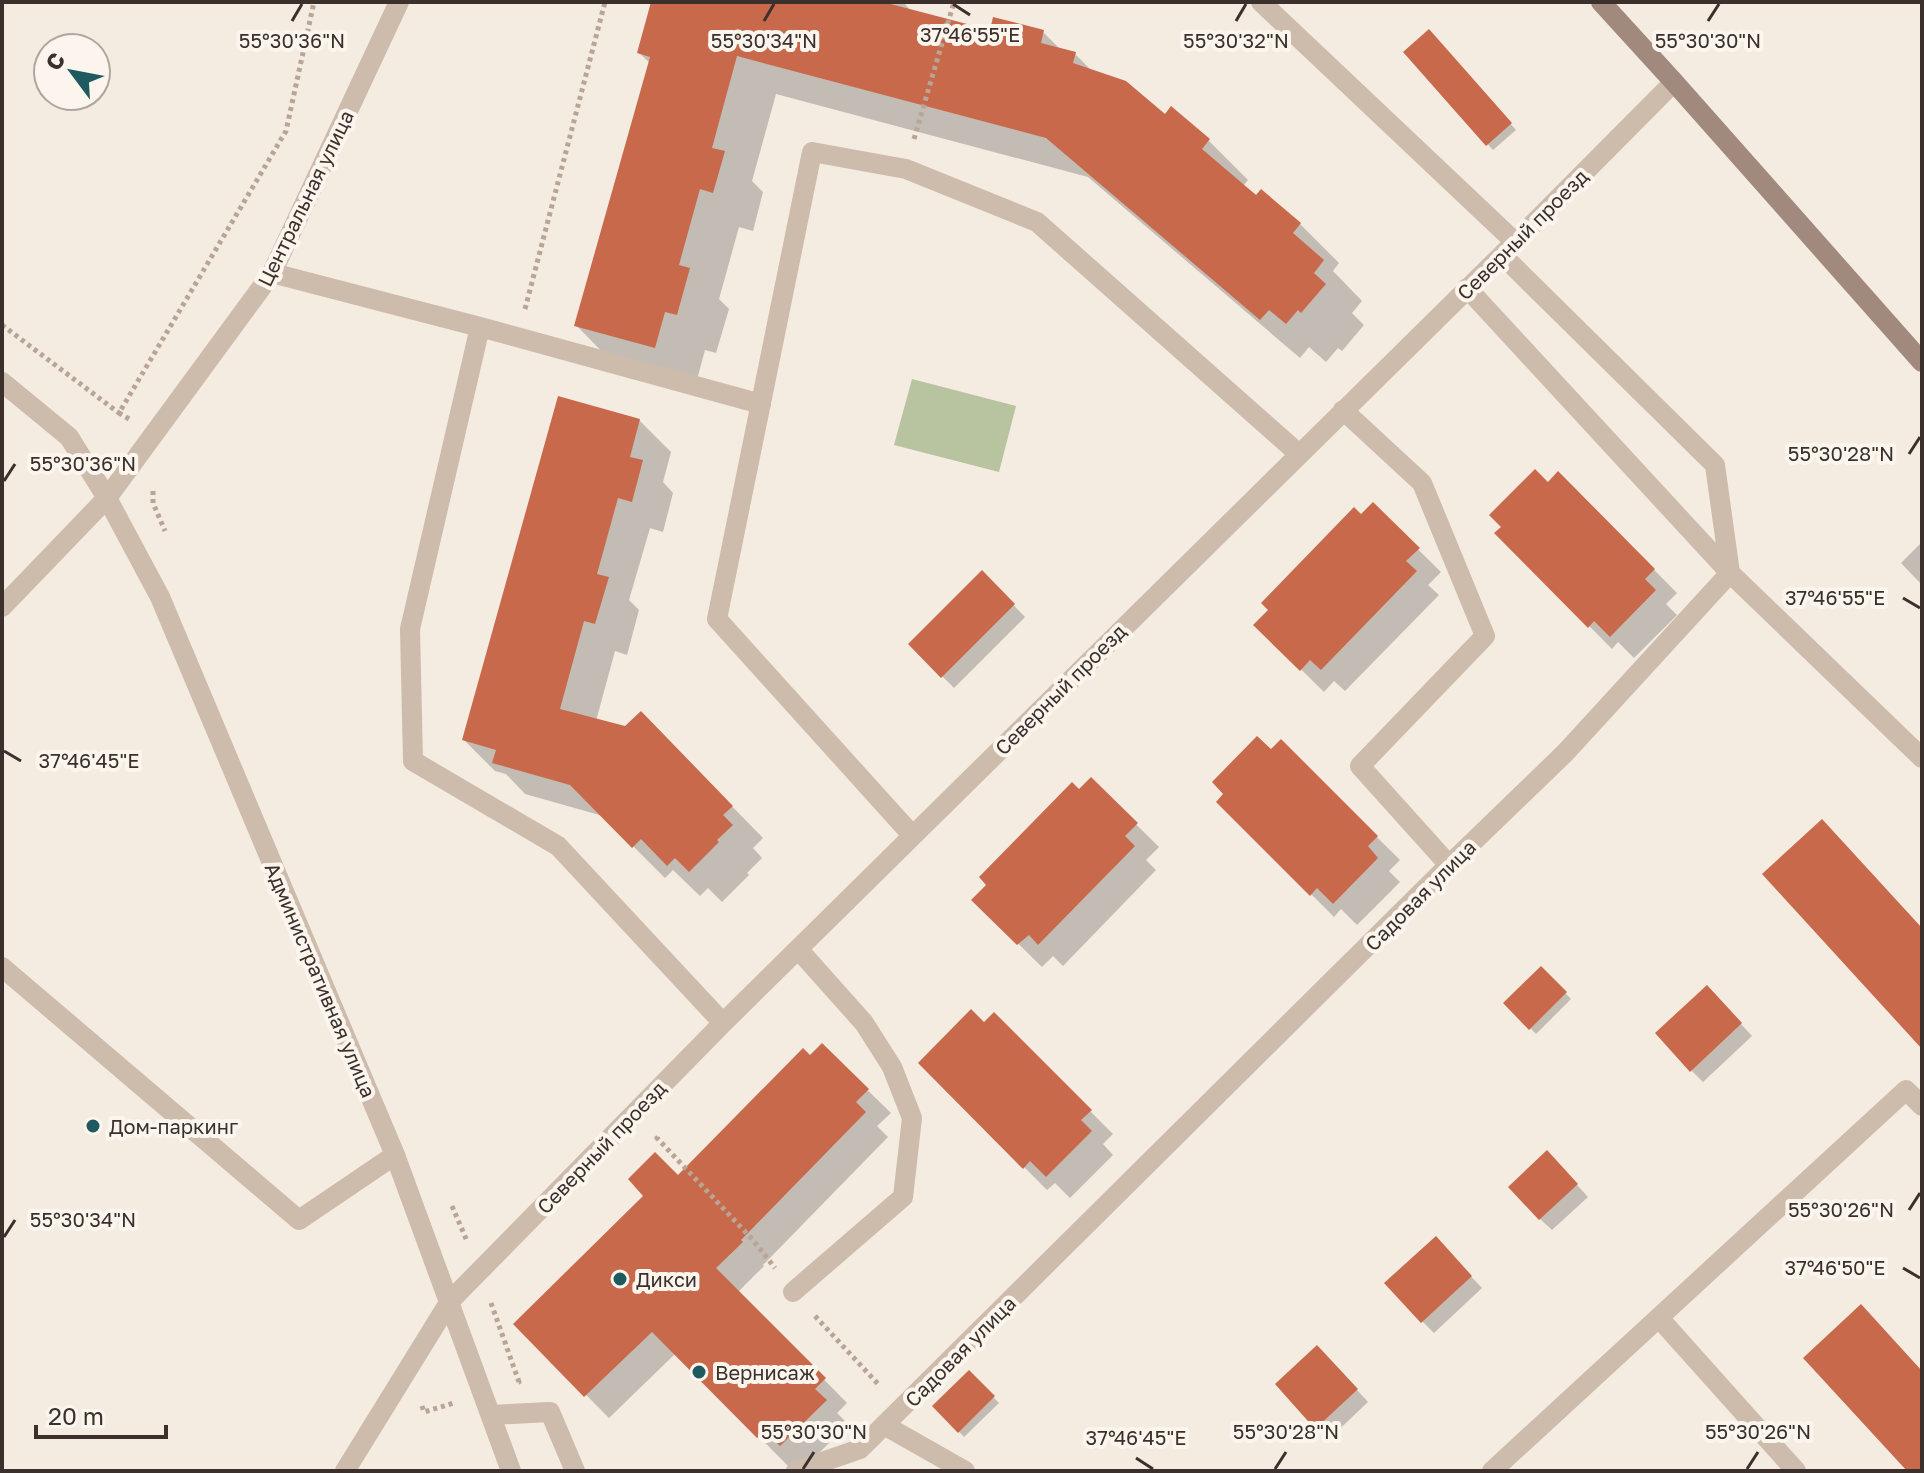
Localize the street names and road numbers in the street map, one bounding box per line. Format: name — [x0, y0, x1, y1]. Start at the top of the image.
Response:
street label: Центральная улица — [252, 106, 358, 290]
street label: Северный проезд — [1452, 164, 1592, 304]
street label: Северный проезд — [990, 619, 1130, 759]
street label: Садовая улица — [1360, 835, 1480, 955]
street label: Административная улица — [261, 859, 381, 1101]
street label: Северный проезд — [532, 1076, 670, 1218]
street label: Садовая улица — [900, 1291, 1020, 1411]

